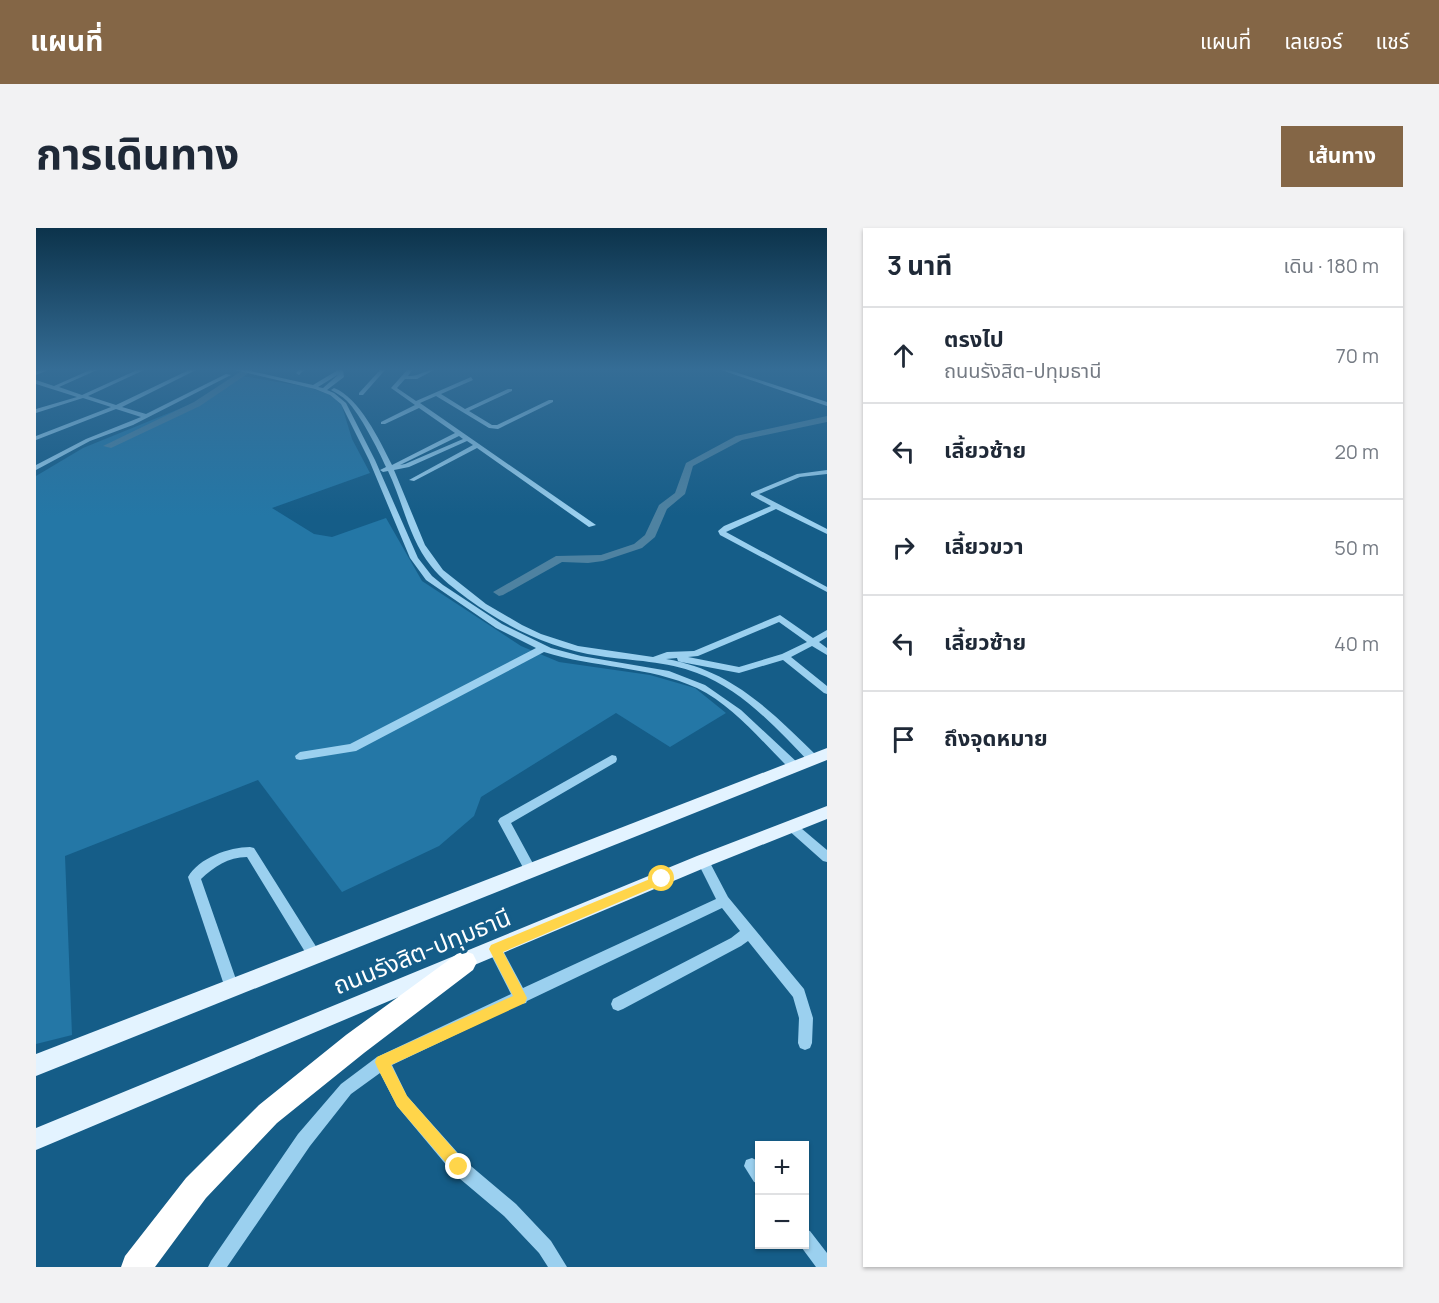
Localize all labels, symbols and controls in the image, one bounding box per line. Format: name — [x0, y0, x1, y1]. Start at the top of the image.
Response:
text: แผนที่ — [30, 21, 103, 59]
text: แผนที่ — [1200, 27, 1251, 55]
text: เลเยอร์ — [1284, 27, 1343, 55]
text: แชร์ — [1376, 27, 1409, 55]
text: การเดินทาง — [36, 124, 239, 182]
button: เส้นทาง — [1281, 126, 1403, 187]
text: 3 นาที — [887, 247, 952, 283]
text: เดิน · 180 m — [1284, 252, 1379, 279]
text: ตรงไป — [944, 324, 1004, 354]
icon: ahead — [887, 339, 920, 372]
text: 70 m — [1336, 342, 1379, 369]
text: ถนนรังสิต-ปทุมธานี — [944, 357, 1101, 384]
icon: left — [887, 435, 920, 468]
text: เลี้ยวซ้าย — [944, 435, 1026, 465]
text: 20 m — [1334, 438, 1379, 465]
icon: right — [887, 531, 920, 564]
text: เลี้ยวขวา — [944, 531, 1024, 561]
text: 50 m — [1334, 534, 1379, 561]
icon: left — [887, 627, 920, 660]
text: เลี้ยวซ้าย — [944, 627, 1026, 657]
text: 40 m — [1334, 630, 1379, 657]
icon: arrive — [887, 723, 920, 756]
text: ถึงจุดหมาย — [944, 723, 1048, 753]
route start — [648, 865, 674, 891]
street label: ถนนรังสิต-ปทุมธานี — [328, 900, 515, 1001]
map controls — [755, 1141, 809, 1249]
button: + — [755, 1141, 809, 1195]
route end — [445, 1153, 471, 1179]
button: − — [755, 1195, 809, 1249]

